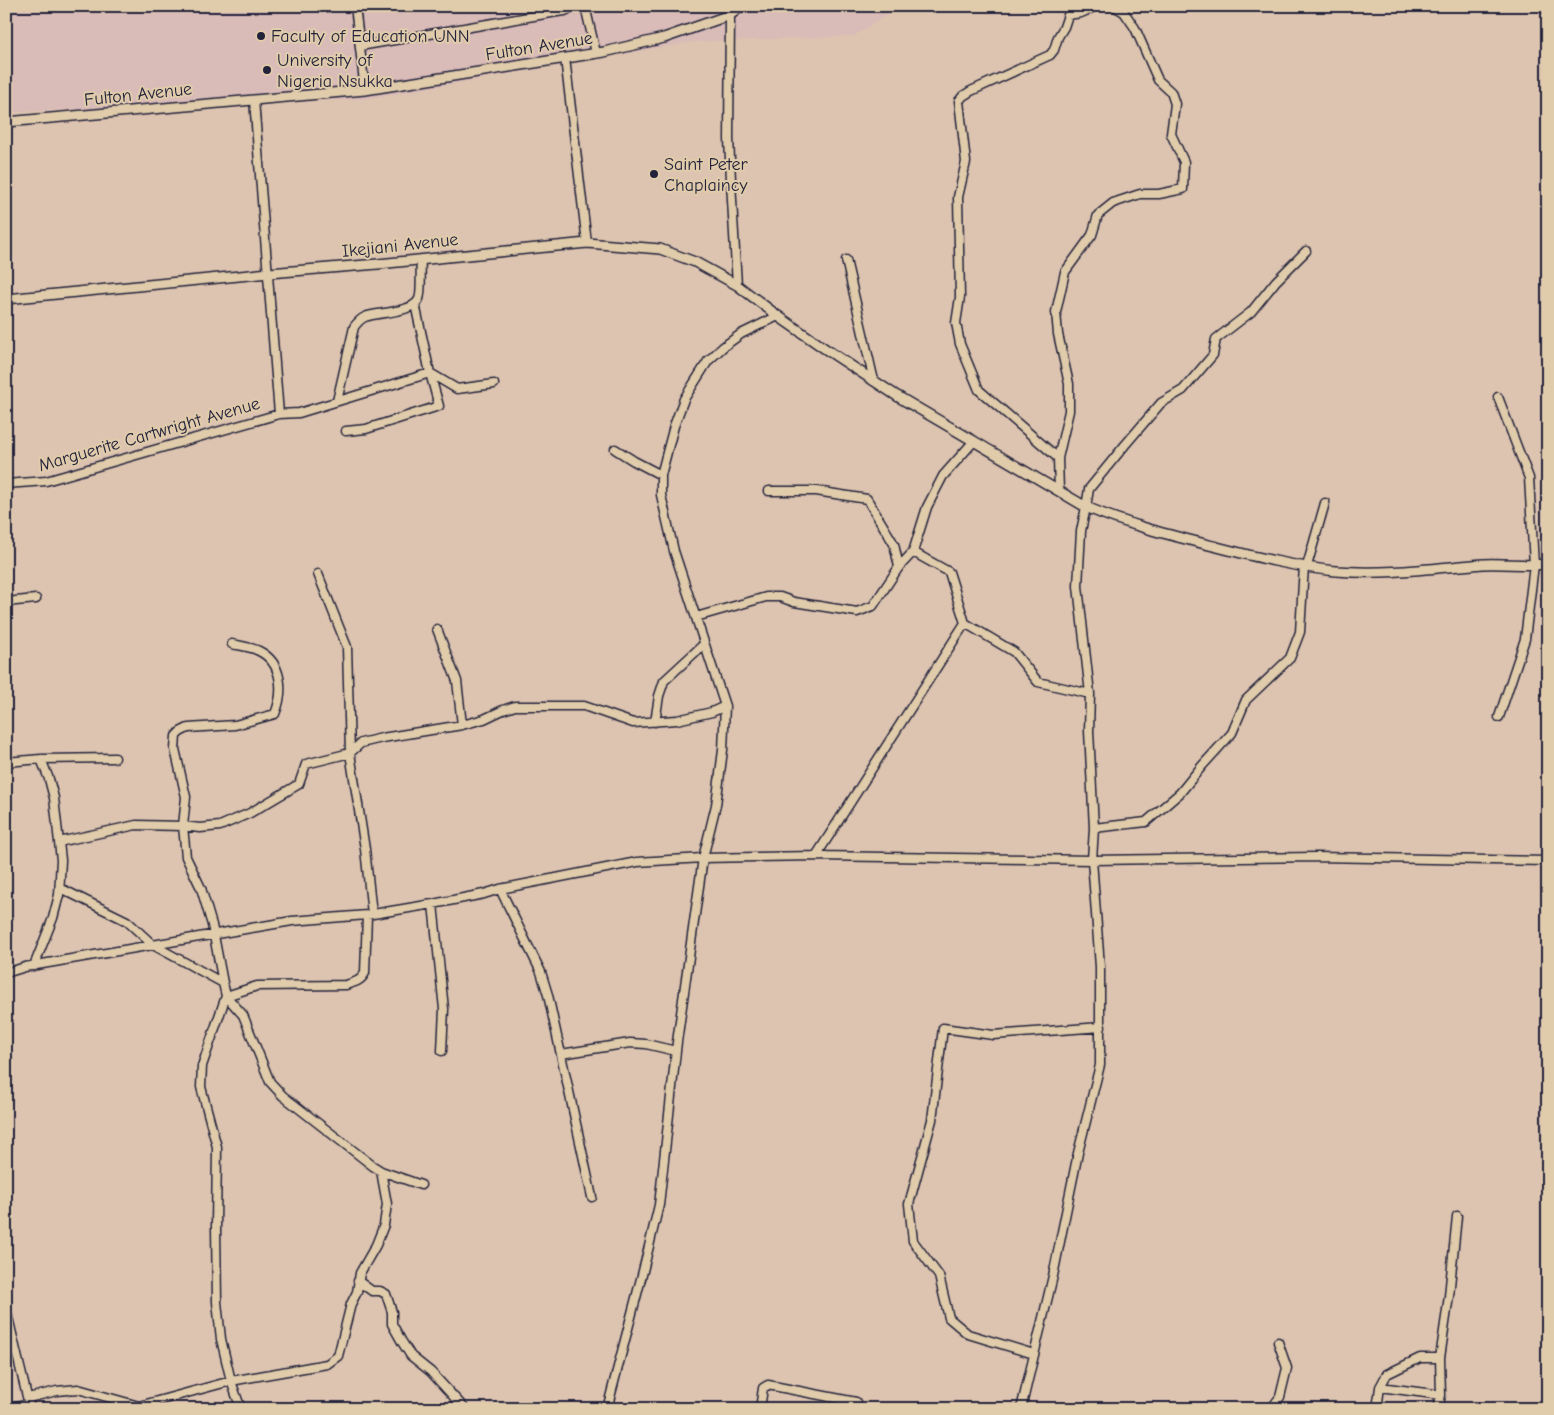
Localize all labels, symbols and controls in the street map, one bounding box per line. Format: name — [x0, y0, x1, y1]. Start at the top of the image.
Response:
place label: Faculty of Education UNN — [271, 26, 470, 47]
street label: Fulton Avenue — [484, 28, 594, 65]
marker: Faculty of Education UNN — [255, 30, 267, 42]
place label: University of Nigeria Nsukka — [277, 50, 393, 92]
marker: University of Nigeria Nsukka — [261, 64, 273, 76]
street label: Fulton Avenue — [83, 78, 193, 111]
place label: Saint Peter Chaplaincy — [664, 154, 748, 196]
marker: Saint Peter Chaplaincy — [648, 168, 660, 180]
street label: Ikejiani Avenue — [341, 229, 459, 262]
street label: Marguerite Cartwright Avenue — [36, 393, 262, 476]

